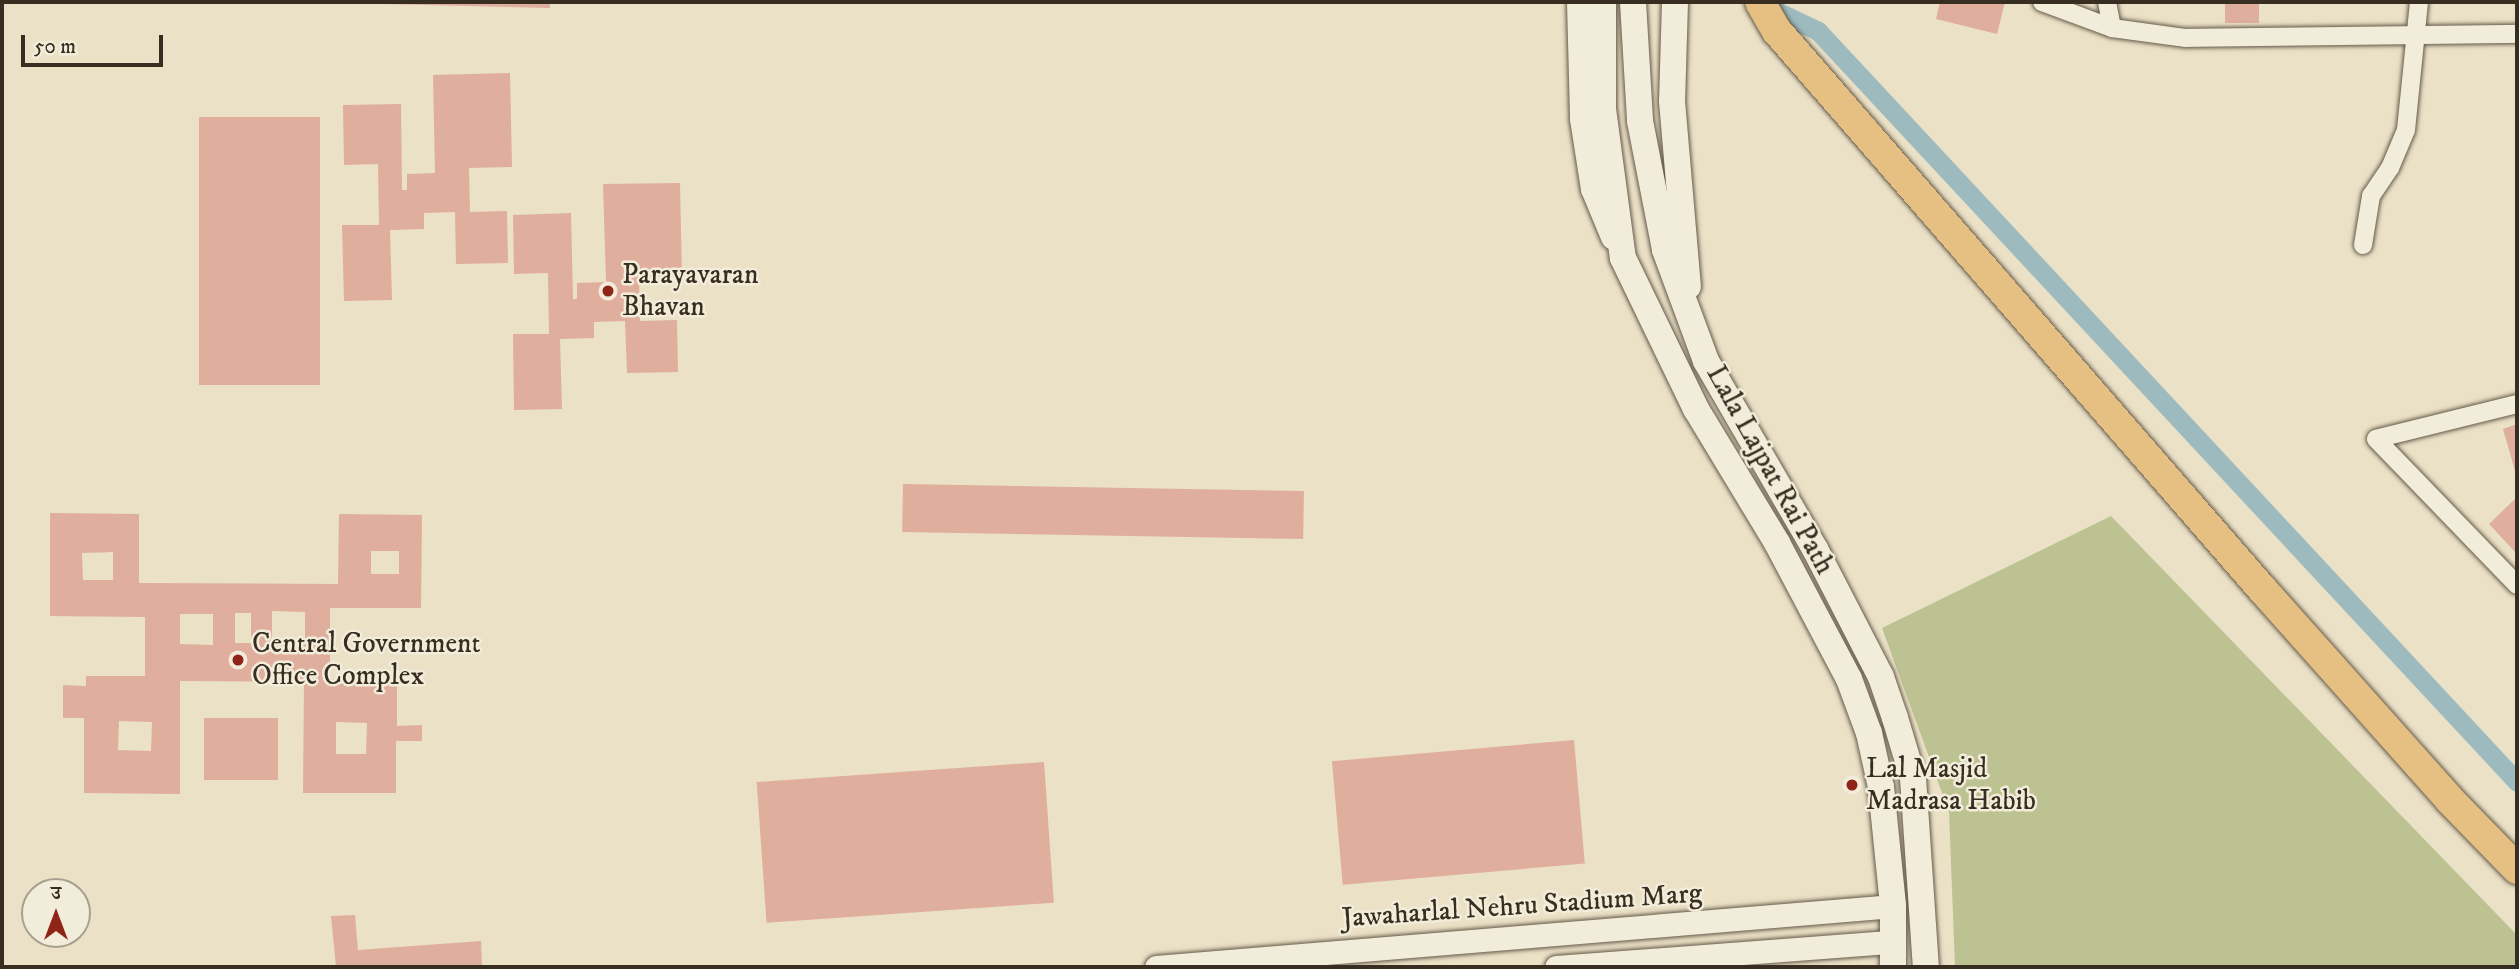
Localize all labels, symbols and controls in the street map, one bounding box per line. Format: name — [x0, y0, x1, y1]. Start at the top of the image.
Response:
scale bar — [24, 21, 166, 65]
text: 50 m — [34, 34, 76, 60]
place label: Parayavaran Bhavan — [622, 258, 759, 324]
marker: Parayavaran Bhavan — [600, 283, 616, 299]
street label: Lala Lajpat Rai Path — [1699, 360, 1841, 580]
place label: Central Government Office Complex — [252, 627, 480, 693]
marker: Central Government Office Complex — [230, 652, 246, 668]
place label: Lal Masjid Madrasa Habib — [1866, 752, 2036, 818]
marker: Lal Masjid Madrasa Habib — [1844, 777, 1860, 793]
street label: Jawaharlal Nehru Stadium Marg — [1341, 877, 1703, 935]
north arrow — [21, 878, 91, 948]
text: उ — [51, 882, 61, 905]

